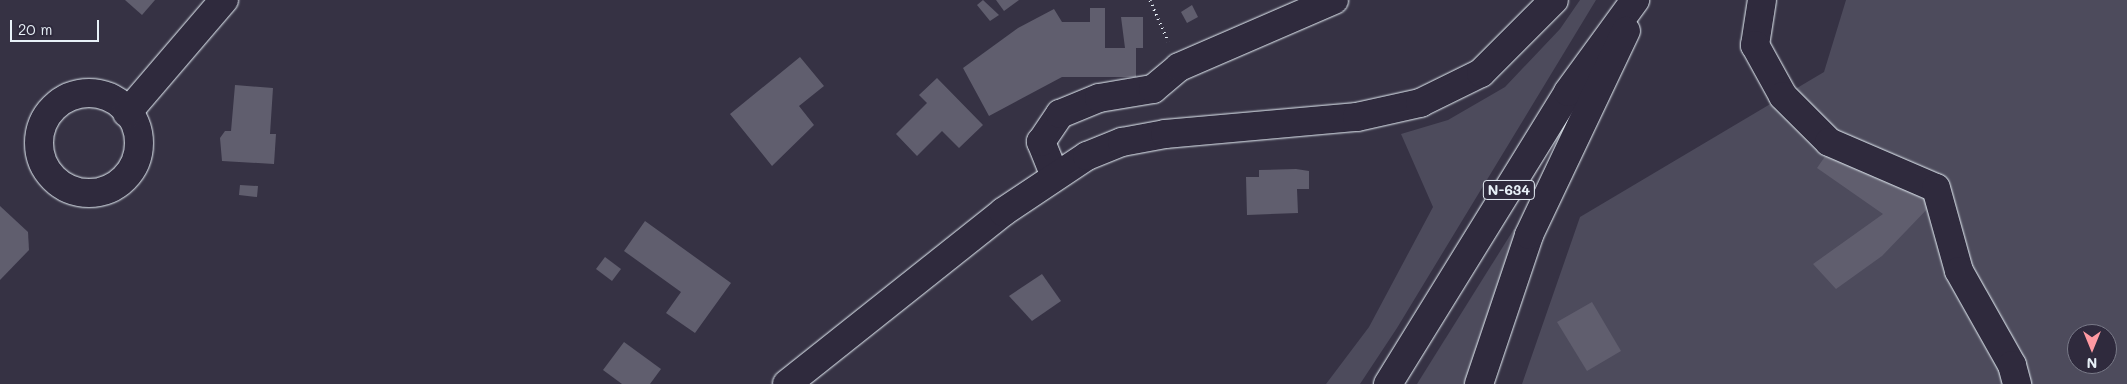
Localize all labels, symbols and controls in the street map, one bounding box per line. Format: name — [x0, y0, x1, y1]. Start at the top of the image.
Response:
scale bar — [12, 10, 101, 42]
text: 20 m — [18, 19, 52, 39]
road number: N-634 — [1483, 178, 1535, 202]
north arrow — [2067, 324, 2117, 374]
text: N — [2087, 354, 2097, 373]

